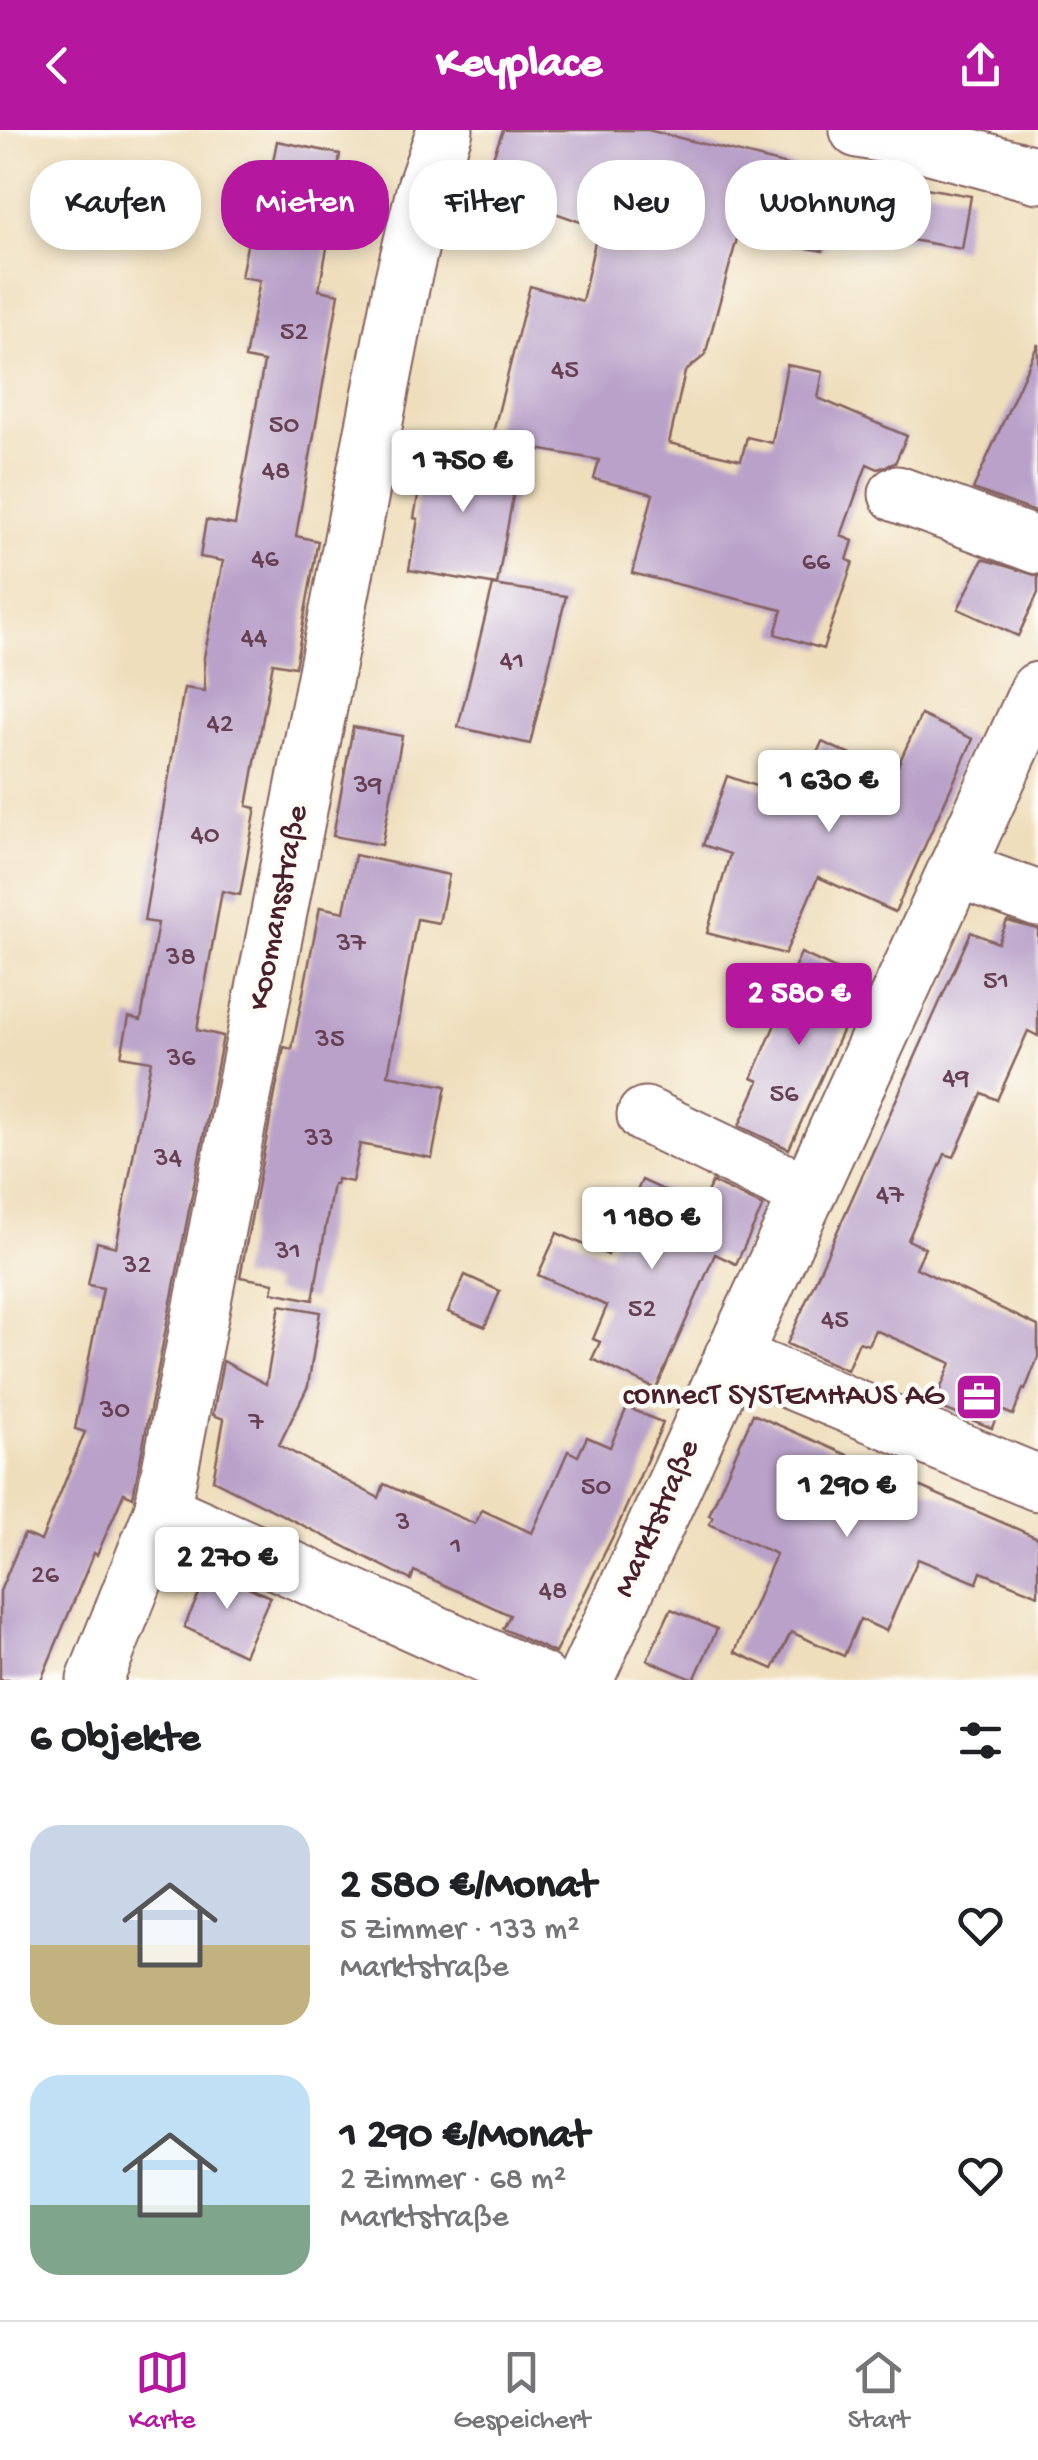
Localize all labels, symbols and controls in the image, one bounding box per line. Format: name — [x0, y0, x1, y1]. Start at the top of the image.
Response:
icon: back — [30, 38, 85, 93]
icon: share — [953, 38, 1008, 93]
text: Keyplace — [436, 39, 602, 92]
chip: Kaufen — [30, 160, 201, 250]
chip: Mieten — [221, 160, 389, 250]
chip: Filter — [409, 160, 557, 250]
chip: Neu — [577, 160, 705, 250]
chip: Wohnung — [725, 160, 931, 250]
house number: 52 — [280, 317, 308, 350]
house number: 45 — [551, 355, 579, 388]
house number: 50 — [269, 410, 299, 443]
pin: 1 750 € — [371, 430, 555, 515]
text: 1 750 € — [414, 443, 512, 481]
house number: 48 — [262, 456, 290, 489]
house number: 46 — [251, 544, 280, 577]
house number: 66 — [802, 547, 831, 580]
house number: 44 — [241, 623, 267, 656]
house number: 41 — [500, 646, 524, 679]
house number: 42 — [207, 709, 234, 742]
pin: 1 630 € — [737, 750, 921, 835]
text: 1 630 € — [780, 763, 878, 801]
house number: 39 — [353, 770, 382, 803]
street label: Koomansstraße — [241, 802, 319, 1014]
house number: 40 — [190, 820, 220, 853]
house number: 37 — [335, 928, 367, 961]
house number: 38 — [165, 942, 196, 975]
pin: 2 580 € — [707, 963, 891, 1048]
house number: 51 — [983, 966, 1009, 999]
text: 2 580 € — [748, 976, 850, 1014]
house number: 35 — [314, 1024, 345, 1057]
house number: 36 — [166, 1043, 196, 1076]
house number: 49 — [942, 1063, 970, 1096]
house number: 56 — [770, 1079, 799, 1112]
house number: 33 — [303, 1123, 334, 1156]
house number: 34 — [153, 1143, 182, 1176]
house number: 47 — [876, 1180, 905, 1213]
pin: 1 180 € — [560, 1187, 744, 1272]
text: 1 180 € — [604, 1200, 700, 1238]
house number: 31 — [274, 1236, 301, 1269]
house number: 32 — [122, 1250, 151, 1283]
house number: 52 — [628, 1294, 656, 1327]
house number: 45 — [821, 1305, 849, 1338]
office icon: connecT SYSTEMHAUS AG — [953, 1371, 1005, 1423]
place label: connecT SYSTEMHAUS AG — [623, 1378, 946, 1416]
house number: 30 — [99, 1395, 130, 1428]
house number: 7 — [248, 1407, 265, 1440]
street label: Marktstraße — [606, 1434, 710, 1604]
pin: 1 290 € — [755, 1455, 939, 1540]
text: 1 290 € — [798, 1468, 896, 1506]
house number: 50 — [581, 1472, 611, 1505]
house number: 3 — [395, 1507, 410, 1540]
pin: 2 270 € — [135, 1527, 319, 1612]
house number: 1 — [449, 1531, 462, 1564]
text: 2 270 € — [177, 1540, 277, 1578]
house number: 26 — [31, 1560, 60, 1593]
house number: 48 — [539, 1576, 567, 1609]
icon: filters — [953, 1713, 1008, 1768]
text: 6 Objekte — [30, 1716, 200, 1765]
text: 2 580 €/Monat — [340, 1863, 596, 1912]
icon: home — [110, 1865, 230, 1985]
icon: heart — [953, 1898, 1008, 1953]
text: 5 Zimmer · 133 m² — [340, 1912, 580, 1950]
text: Marktstraße — [340, 1950, 509, 1988]
text: 1 290 €/Monat — [340, 2113, 589, 2162]
icon: home — [110, 2115, 230, 2235]
icon: heart — [953, 2148, 1008, 2203]
text: 2 Zimmer · 68 m² — [340, 2162, 566, 2200]
text: Marktstraße — [340, 2200, 509, 2238]
tab: Karte — [129, 2345, 196, 2438]
tab: Gespeichert — [453, 2345, 590, 2438]
tab: Start — [848, 2345, 909, 2438]

